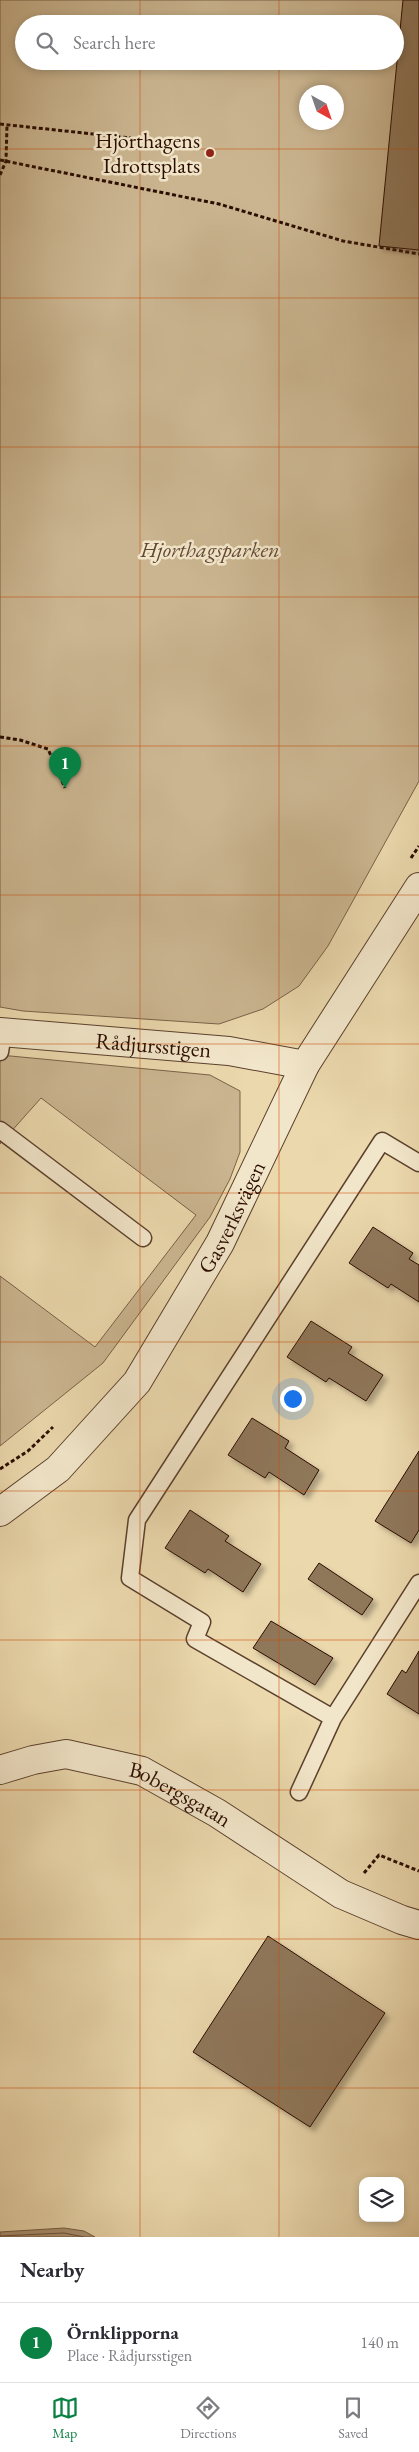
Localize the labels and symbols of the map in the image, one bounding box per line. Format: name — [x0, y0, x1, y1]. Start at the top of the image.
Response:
north arrow — [299, 85, 344, 130]
place label: Hjorthagens Idrottsplats — [95, 126, 200, 180]
marker: Hjorthagens Idrottsplats — [204, 147, 216, 159]
park label: Hjorthagsparken — [139, 535, 280, 564]
pin: 1 — [49, 747, 81, 788]
street label: Rådjursstigen — [95, 1025, 213, 1064]
street label: Gasverksvägen — [191, 1156, 272, 1279]
your location — [280, 1386, 306, 1412]
street label: Bobergsgatan — [126, 1754, 238, 1833]

